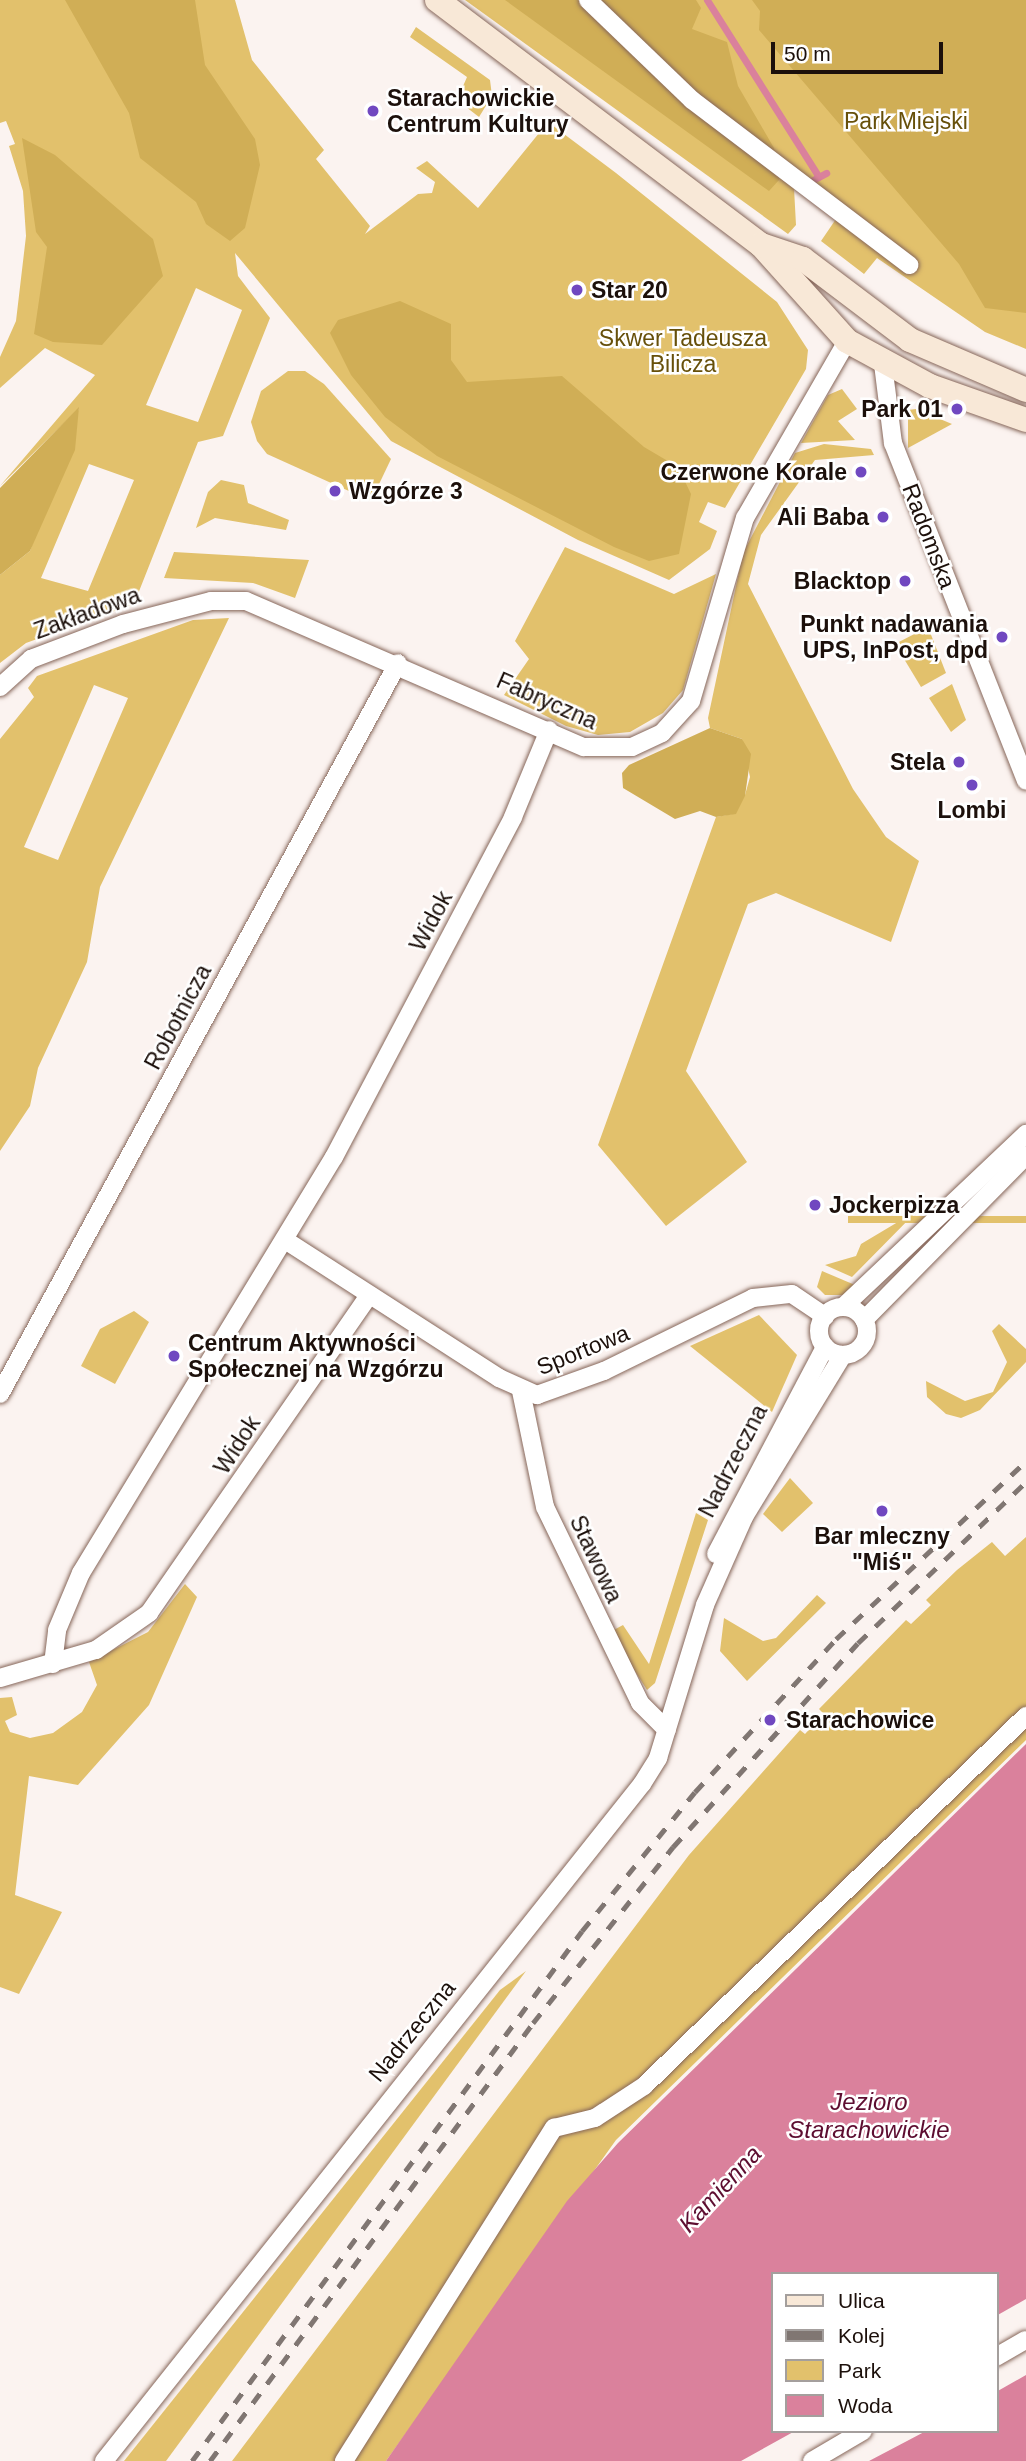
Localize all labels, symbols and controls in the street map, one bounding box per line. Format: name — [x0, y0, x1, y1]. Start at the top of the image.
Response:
scale bar — [774, 28, 946, 72]
text: 50 m — [784, 42, 831, 65]
place label: Starachowickie Centrum Kultury — [387, 84, 568, 138]
marker: Starachowickie Centrum Kultury — [365, 103, 381, 119]
park label: Park Miejski — [844, 107, 968, 135]
place label: Star 20 — [591, 276, 668, 304]
marker: Star 20 — [569, 282, 585, 298]
park label: Skwer Tadeusza Bilicza — [599, 324, 767, 378]
place label: Park 01 — [861, 395, 943, 423]
marker: Park 01 — [949, 401, 965, 417]
place label: Czerwone Korale — [660, 458, 847, 486]
marker: Czerwone Korale — [853, 464, 869, 480]
place label: Wzgórze 3 — [349, 477, 463, 505]
street label: Radomska — [896, 480, 962, 592]
marker: Wzgórze 3 — [327, 483, 343, 499]
place label: Ali Baba — [777, 503, 869, 531]
marker: Ali Baba — [875, 509, 891, 525]
place label: Blacktop — [794, 567, 891, 595]
marker: Blacktop — [897, 573, 913, 589]
street label: Zakładowa — [30, 581, 144, 645]
place label: Punkt nadawania UPS, InPost, dpd — [800, 610, 988, 664]
marker: Punkt nadawania UPS, InPost, dpd — [994, 629, 1010, 645]
street label: Fabryczna — [492, 667, 602, 735]
place label: Stela — [890, 748, 945, 776]
marker: Stela — [951, 754, 967, 770]
marker: Lombi — [964, 777, 980, 793]
place label: Lombi — [938, 796, 1006, 824]
street label: Widok — [404, 886, 458, 956]
street label: Robotnicza — [139, 960, 217, 1074]
place label: Jockerpizza — [829, 1191, 959, 1219]
marker: Jockerpizza — [807, 1197, 823, 1213]
street label: Sportowa — [533, 1319, 633, 1381]
place label: Centrum Aktywności Społecznej na Wzgórzu — [188, 1329, 444, 1383]
marker: Centrum Aktywności Społecznej na Wzgórzu — [166, 1348, 182, 1364]
street label: Nadrzeczna — [693, 1400, 773, 1522]
street label: Widok — [208, 1411, 266, 1479]
marker: Bar mleczny "Miś" — [874, 1503, 890, 1519]
street label: Stawowa — [564, 1511, 628, 1607]
place label: Bar mleczny "Miś" — [814, 1522, 950, 1576]
place label: Starachowice — [786, 1706, 934, 1734]
marker: Starachowice — [760, 1710, 780, 1730]
street label: Nadrzeczna — [363, 1975, 461, 2087]
water label: Jezioro Starachowickie — [788, 2088, 950, 2144]
water label: Kamienna — [673, 2140, 767, 2238]
legend — [771, 2272, 998, 2433]
text: Ulica — [838, 2289, 885, 2312]
text: Kolej — [838, 2324, 885, 2347]
text: Park — [838, 2359, 881, 2382]
text: Woda — [838, 2394, 892, 2417]

